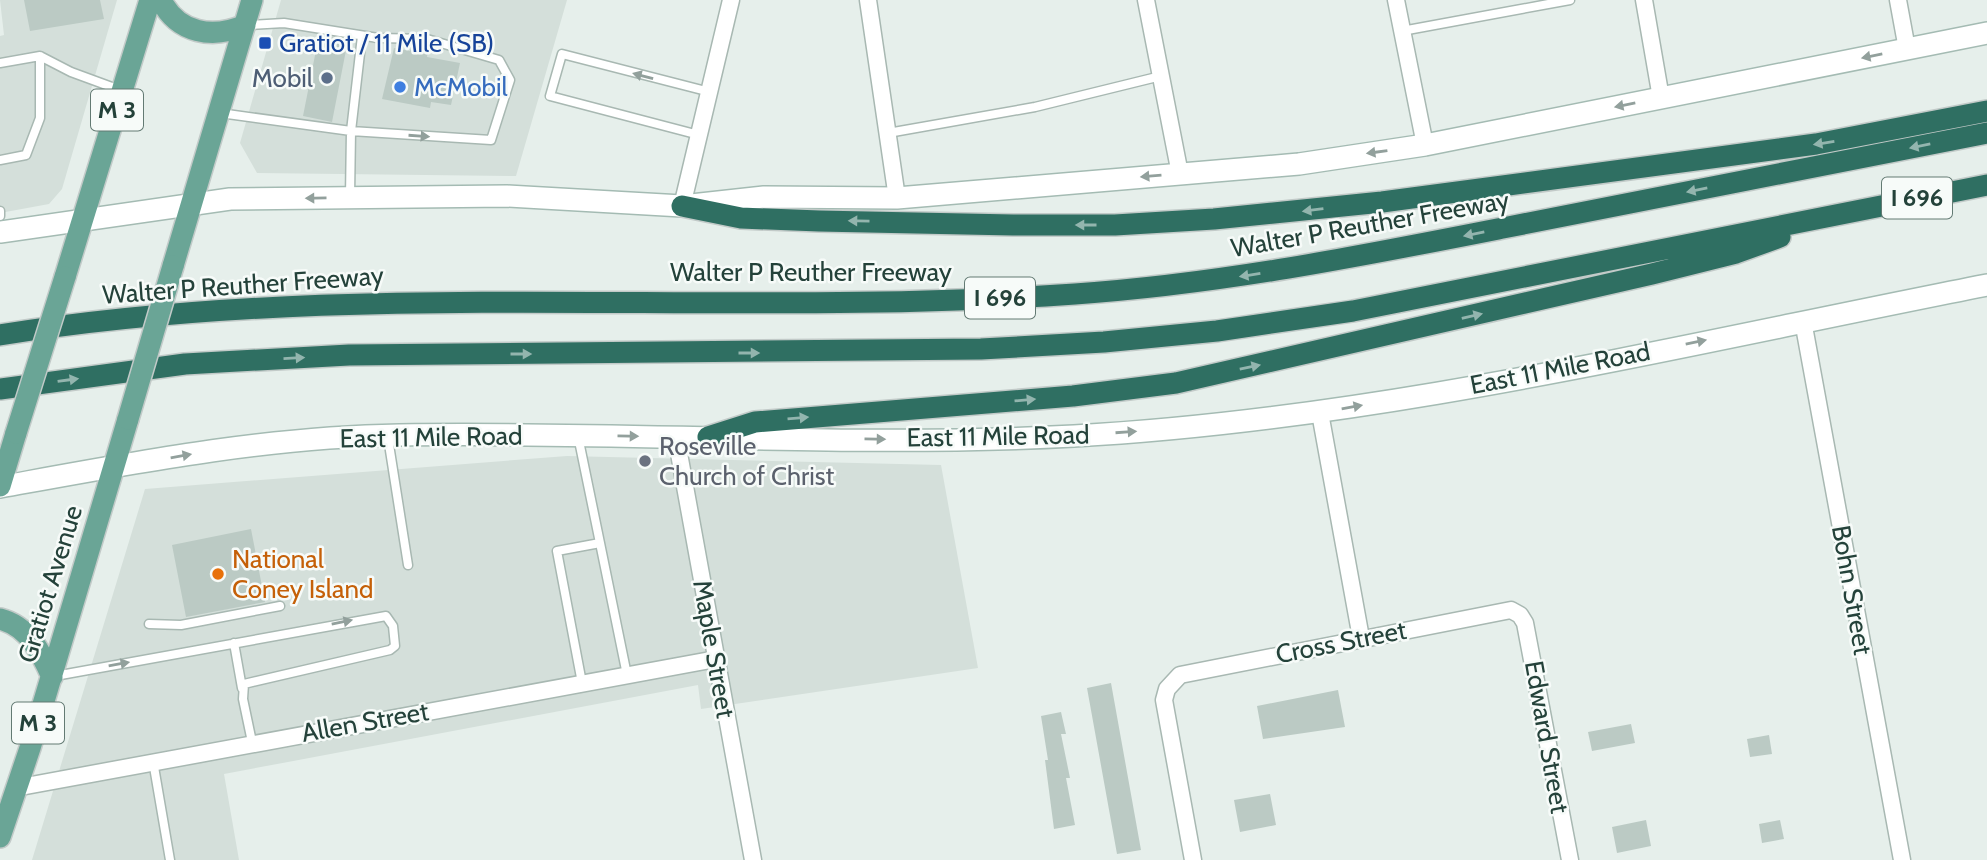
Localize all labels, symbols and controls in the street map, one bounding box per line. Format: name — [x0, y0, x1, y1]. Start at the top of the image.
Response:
place label: Gratiot / 11 Mile (SB) — [279, 27, 494, 59]
marker: Gratiot / 11 Mile (SB) — [257, 35, 273, 51]
one-way arrow — [1861, 51, 1883, 62]
place label: Mobil — [252, 62, 313, 94]
marker: Mobil — [319, 70, 335, 86]
one-way arrow — [632, 70, 654, 81]
place label: McMobil — [414, 71, 508, 103]
marker: McMobil — [392, 79, 408, 95]
road number: M 3 — [91, 90, 143, 130]
one-way arrow — [1614, 100, 1636, 111]
one-way arrow — [408, 130, 430, 141]
one-way arrow — [1813, 138, 1835, 149]
one-way arrow — [1909, 140, 1931, 151]
one-way arrow — [1366, 147, 1388, 158]
one-way arrow — [1140, 171, 1162, 182]
road number: I 696 — [1882, 178, 1952, 218]
street label: Walter P Reuther Freeway — [1228, 184, 1512, 264]
one-way arrow — [1686, 185, 1708, 196]
one-way arrow — [305, 192, 327, 204]
one-way arrow — [1302, 204, 1324, 215]
one-way arrow — [847, 216, 869, 227]
one-way arrow — [1075, 219, 1097, 231]
one-way arrow — [1463, 229, 1485, 240]
street label: Walter P Reuther Freeway — [670, 256, 952, 288]
street label: Walter P Reuther Freeway — [101, 259, 385, 311]
one-way arrow — [1239, 270, 1261, 281]
road number: I 696 — [965, 278, 1035, 318]
one-way arrow — [1461, 311, 1483, 322]
street label: East 11 Mile Road — [1467, 335, 1653, 401]
one-way arrow — [1685, 336, 1707, 347]
one-way arrow — [738, 347, 760, 359]
one-way arrow — [511, 348, 533, 360]
one-way arrow — [283, 352, 305, 363]
one-way arrow — [1239, 361, 1261, 372]
one-way arrow — [57, 374, 79, 385]
one-way arrow — [1014, 394, 1036, 405]
one-way arrow — [1341, 401, 1363, 412]
one-way arrow — [788, 412, 810, 423]
street label: East 11 Mile Road — [906, 418, 1090, 454]
street label: East 11 Mile Road — [339, 419, 523, 455]
one-way arrow — [1116, 427, 1138, 438]
place label: Roseville Church of Christ — [659, 430, 835, 492]
one-way arrow — [617, 431, 639, 442]
one-way arrow — [864, 433, 886, 445]
one-way arrow — [170, 450, 192, 461]
marker: Roseville Church of Christ — [637, 453, 653, 469]
street label: Gratiot Avenue — [11, 501, 89, 667]
street label: Bohn Street — [1825, 523, 1879, 658]
place label: National Coney Island — [232, 543, 373, 605]
marker: National Coney Island — [210, 566, 226, 582]
street label: Maple Street — [686, 577, 742, 721]
street label: Cross Street — [1273, 614, 1409, 670]
one-way arrow — [331, 616, 353, 627]
one-way arrow — [108, 658, 130, 669]
street label: Edward Street — [1518, 658, 1576, 816]
street label: Allen Street — [299, 695, 431, 749]
road number: M 3 — [12, 702, 64, 744]

